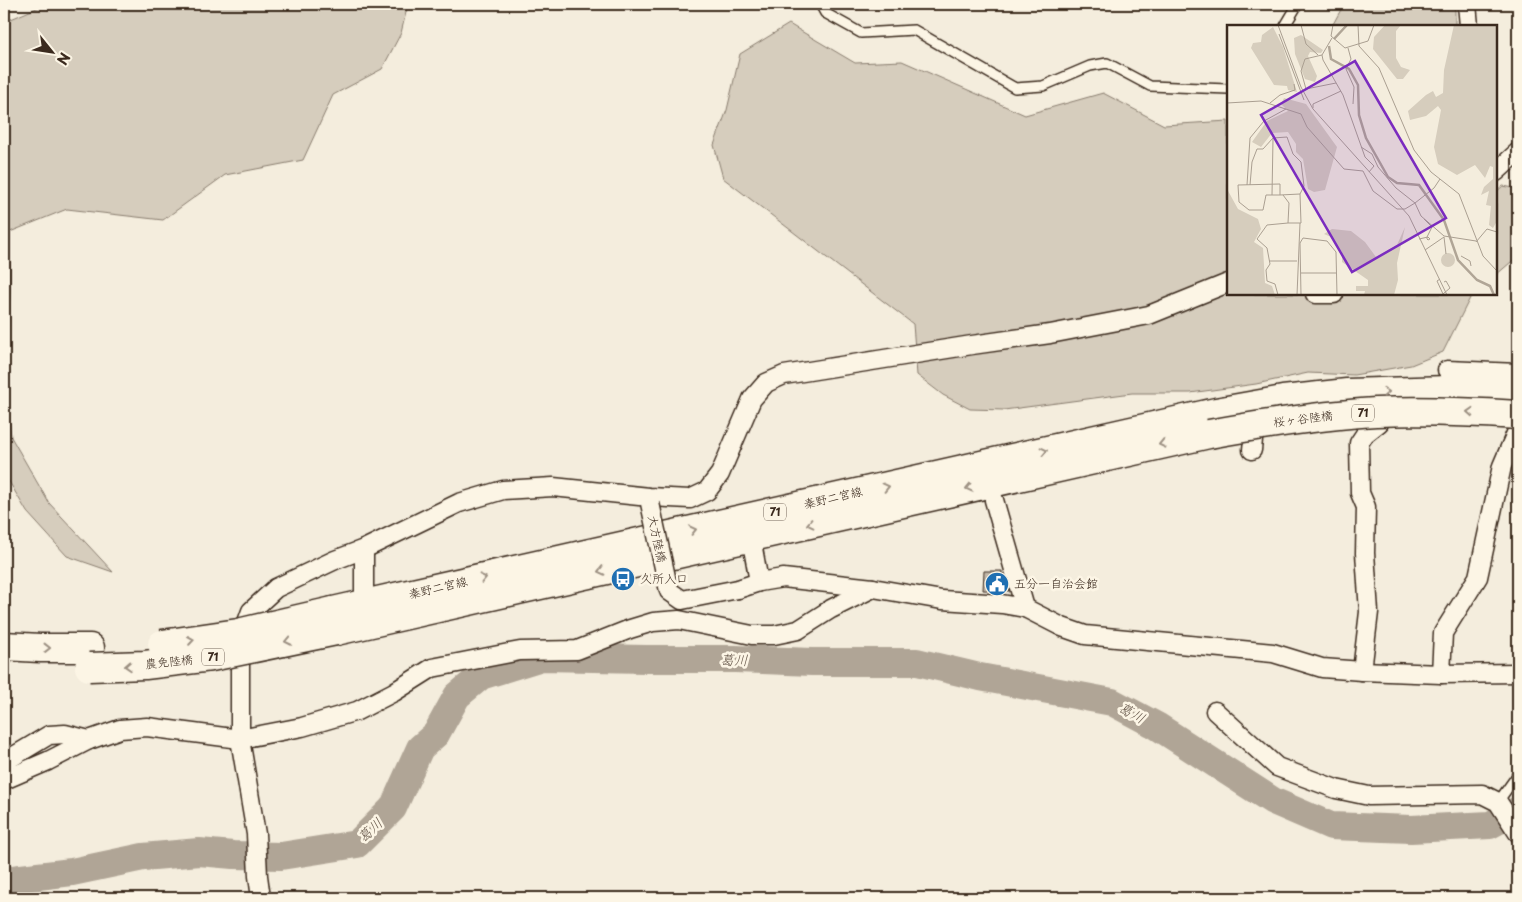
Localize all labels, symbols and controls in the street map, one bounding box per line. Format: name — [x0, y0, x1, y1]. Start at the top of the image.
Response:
inset map — [1227, 25, 1497, 295]
north arrow — [28, 28, 78, 78]
text: N — [52, 49, 76, 69]
one-way arrow — [1382, 387, 1390, 397]
road number: 71 — [1352, 404, 1374, 422]
street label: 桜ヶ谷陸橋 — [1272, 405, 1334, 431]
one-way arrow — [1465, 407, 1473, 418]
one-way arrow — [1157, 438, 1166, 449]
one-way arrow — [1040, 446, 1049, 457]
street label: 秦野二宮線 — [802, 482, 864, 513]
one-way arrow — [881, 482, 890, 493]
one-way arrow — [964, 482, 973, 493]
road number: 71 — [764, 504, 786, 520]
street label: 大方陸橋 — [644, 513, 672, 564]
one-way arrow — [806, 518, 815, 529]
one-way arrow — [689, 525, 698, 536]
one-way arrow — [596, 565, 605, 576]
bus stop icon: 久所入口 — [610, 566, 636, 592]
place label: 久所入口 — [640, 569, 688, 587]
public building icon: 五分一自治会館 — [984, 571, 1010, 597]
street label: 秦野二宮線 — [407, 572, 469, 603]
one-way arrow — [479, 573, 488, 584]
place label: 五分一自治会館 — [1014, 574, 1098, 592]
one-way arrow — [284, 635, 292, 646]
one-way arrow — [187, 636, 196, 646]
one-way arrow — [44, 643, 51, 653]
road number: 71 — [202, 649, 224, 666]
water label: 葛川 — [720, 649, 748, 670]
street label: 農免陸橋 — [144, 650, 194, 672]
one-way arrow — [123, 660, 131, 671]
water label: 葛川 — [1115, 697, 1150, 729]
water label: 葛川 — [352, 812, 387, 847]

